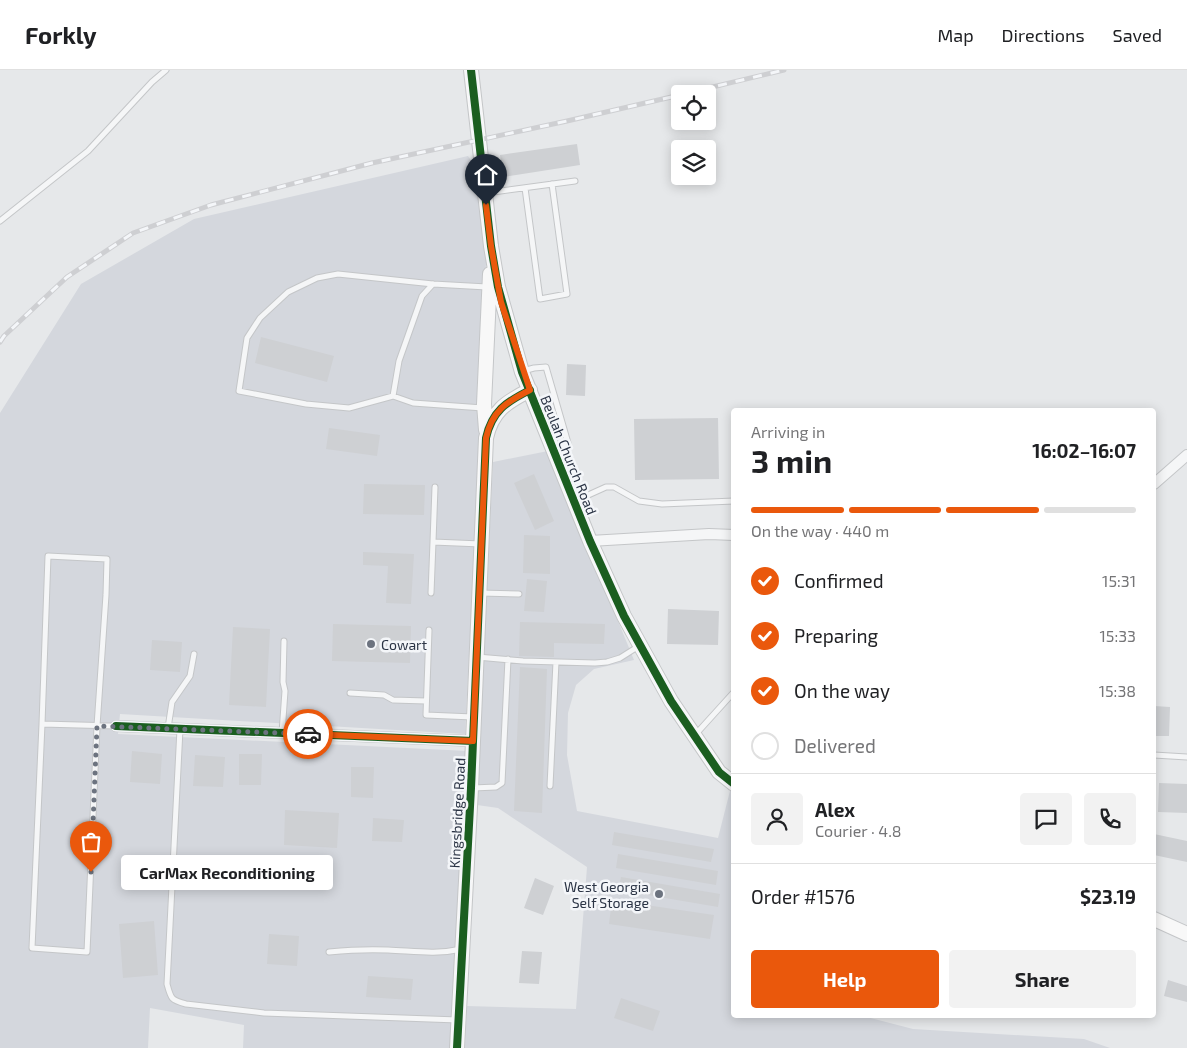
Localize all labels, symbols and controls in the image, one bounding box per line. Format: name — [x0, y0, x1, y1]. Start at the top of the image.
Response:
text: Forkly — [25, 20, 97, 49]
text: Map — [937, 24, 974, 46]
text: Directions — [1002, 24, 1085, 46]
text: Saved — [1113, 24, 1162, 46]
map controls — [671, 85, 716, 185]
button: locate — [671, 85, 716, 130]
button: layers — [671, 140, 716, 185]
pin — [465, 154, 507, 205]
icon: home — [472, 161, 500, 189]
street label: Beulah Church Road — [537, 393, 601, 517]
text: Arriving in — [751, 422, 825, 441]
text: 16:02–16:07 — [1032, 439, 1136, 462]
text: 3 min — [751, 441, 832, 479]
text: On the way · 440 m — [751, 521, 889, 540]
icon: check — [751, 567, 779, 595]
text: Confirmed — [794, 569, 884, 592]
text: 15:31 — [1102, 571, 1136, 590]
icon: check — [751, 622, 779, 650]
text: Preparing — [794, 624, 878, 647]
text: 15:33 — [1099, 626, 1136, 645]
place label: Cowart — [381, 636, 427, 653]
marker: Cowart — [365, 638, 377, 650]
icon: check — [751, 677, 779, 705]
text: On the way — [794, 679, 890, 702]
text: 15:38 — [1099, 681, 1136, 700]
courier — [283, 709, 333, 759]
icon: car — [294, 720, 322, 748]
text: Delivered — [794, 734, 876, 757]
street label: Kingsbridge Road — [446, 757, 468, 869]
button: person — [751, 793, 803, 845]
button: chat — [1020, 793, 1072, 845]
button: phone — [1084, 793, 1136, 845]
text: Alex — [815, 798, 855, 821]
pin — [70, 821, 112, 872]
text: Courier · 4.8 — [815, 821, 902, 840]
icon: bag — [77, 828, 105, 856]
callout: CarMax Reconditioning — [121, 854, 334, 890]
text: CarMax Reconditioning — [139, 863, 315, 882]
place label: West Georgia Self Storage — [564, 878, 649, 911]
text: Order #1576 — [751, 885, 855, 908]
text: $23.19 — [1080, 885, 1136, 908]
marker: West Georgia Self Storage — [653, 888, 665, 900]
button: Help — [751, 950, 939, 1008]
button: Share — [949, 950, 1136, 1008]

